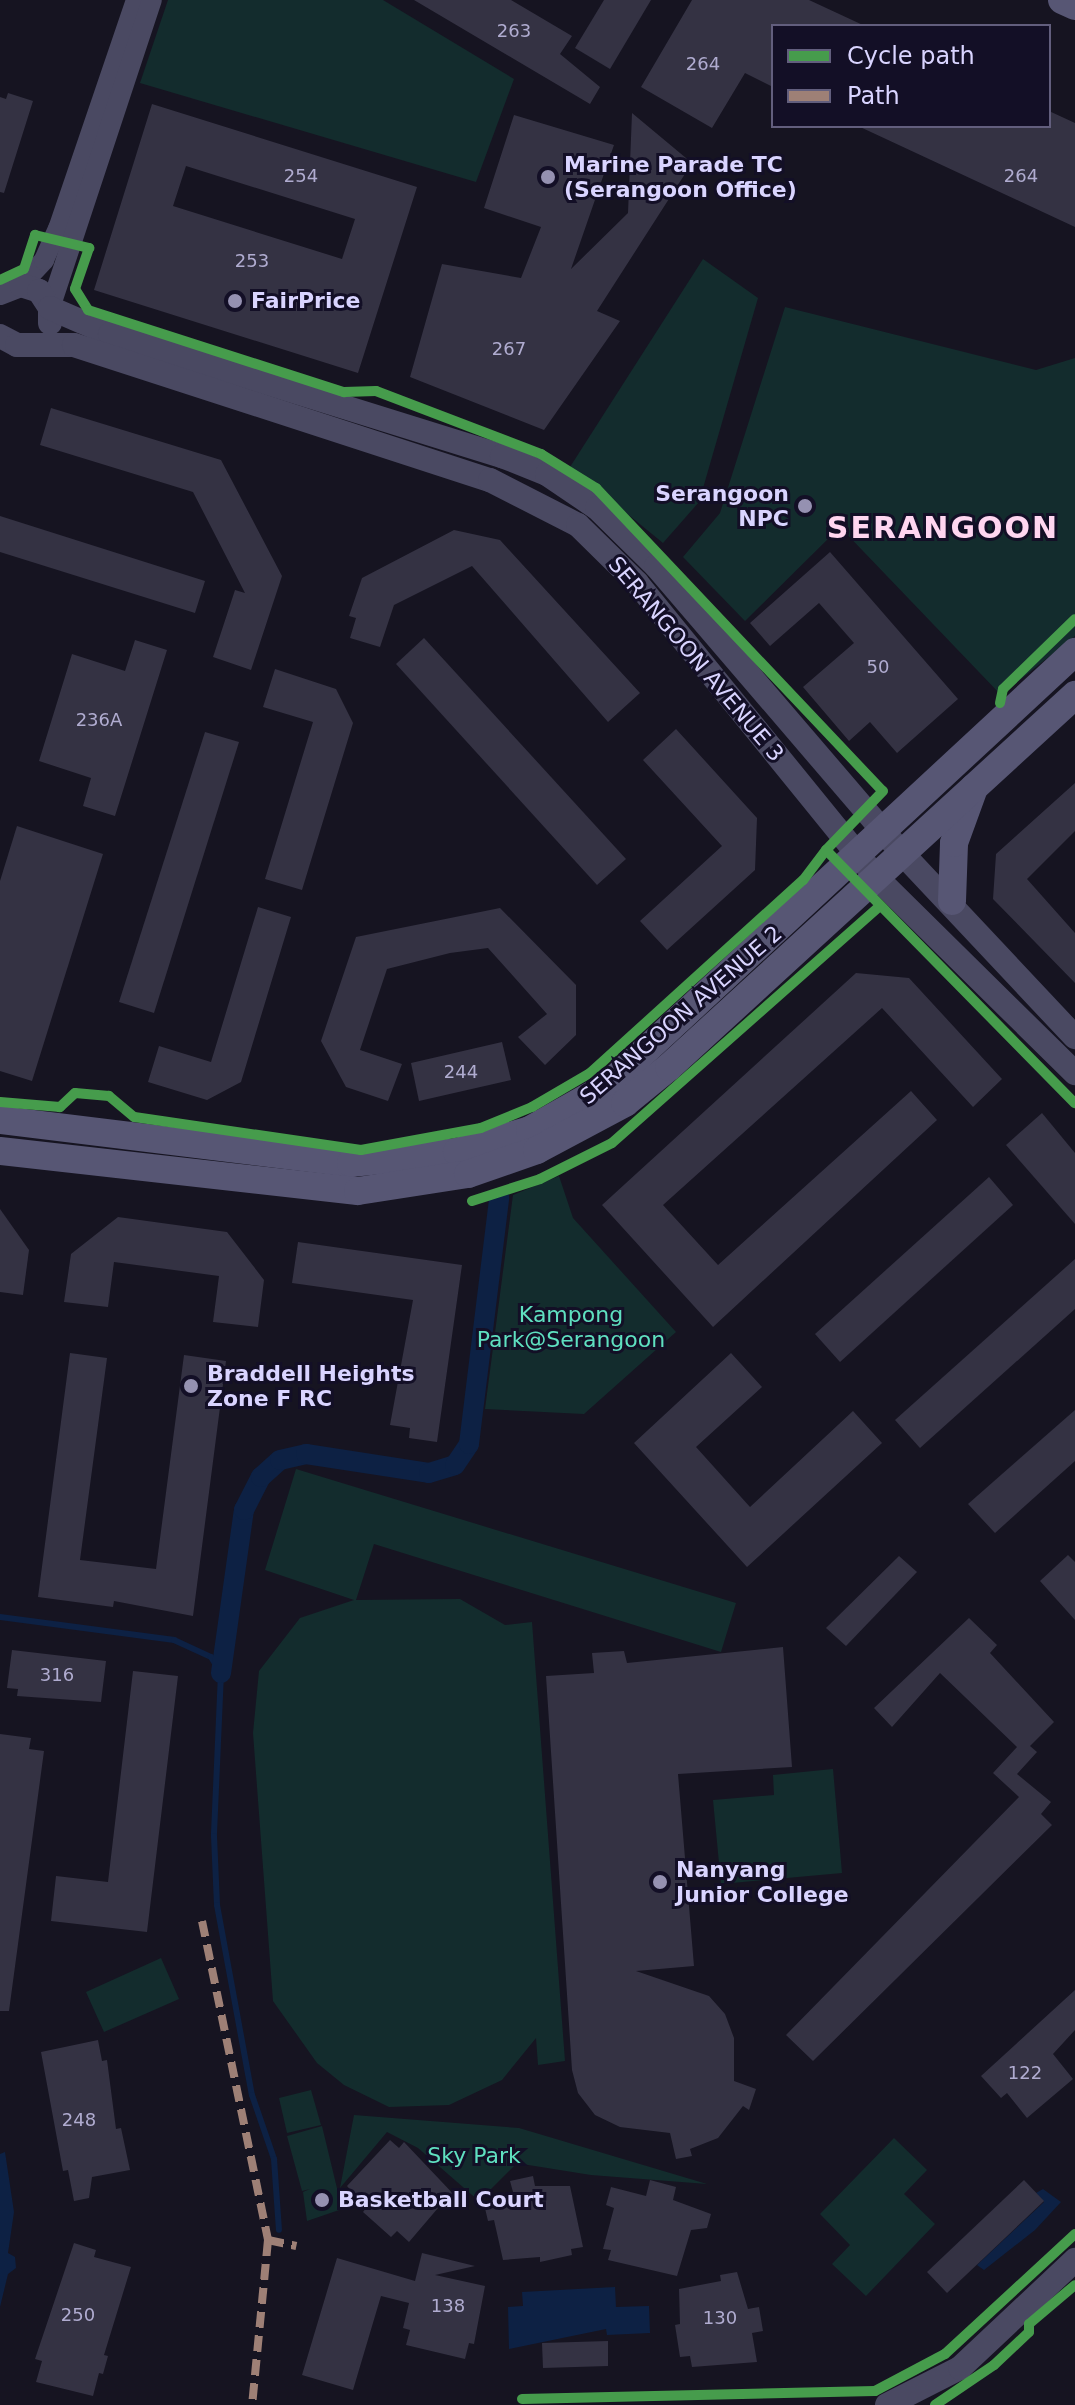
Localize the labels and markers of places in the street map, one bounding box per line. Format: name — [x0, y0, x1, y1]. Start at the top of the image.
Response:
place label: Marine Parade TC (Serangoon Office) — [564, 151, 797, 202]
marker: Marine Parade TC (Serangoon Office) — [539, 168, 557, 186]
place label: FairPrice — [251, 288, 360, 314]
marker: FairPrice — [226, 292, 244, 310]
place label: Serangoon NPC — [655, 480, 789, 532]
marker: Serangoon NPC — [796, 497, 814, 515]
place label: Braddell Heights Zone F RC — [207, 1360, 415, 1412]
marker: Braddell Heights Zone F RC — [182, 1377, 200, 1395]
place label: Nanyang Junior College — [676, 1856, 849, 1908]
marker: Nanyang Junior College — [651, 1873, 669, 1891]
place label: Basketball Court — [338, 2187, 544, 2213]
marker: Basketball Court — [313, 2191, 331, 2209]

